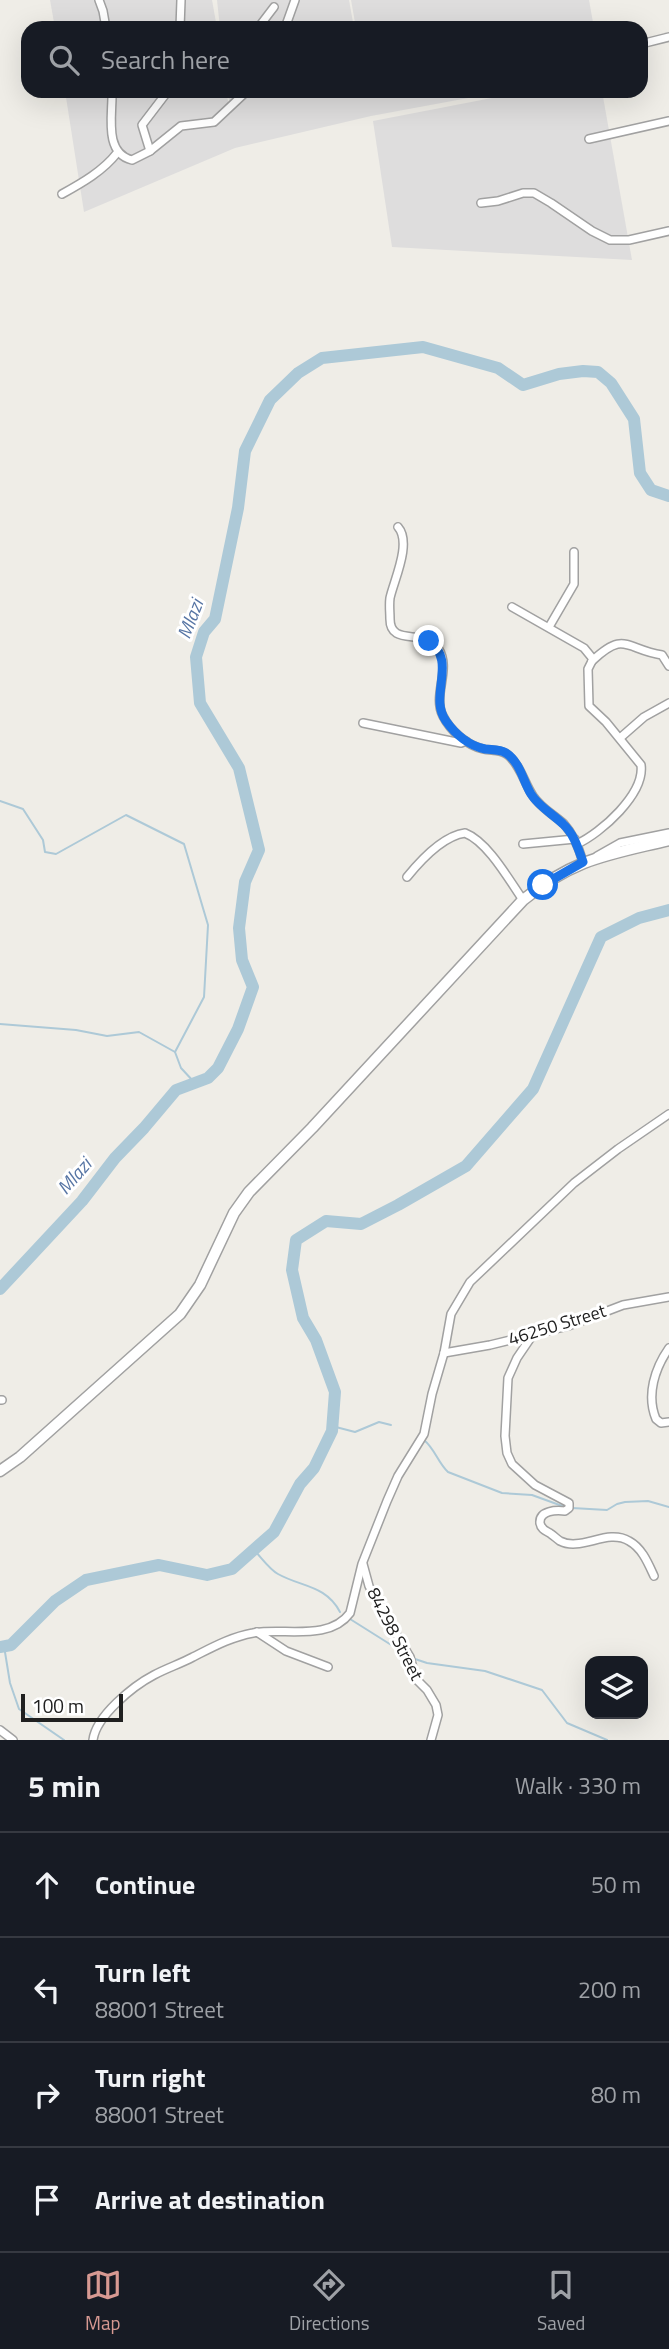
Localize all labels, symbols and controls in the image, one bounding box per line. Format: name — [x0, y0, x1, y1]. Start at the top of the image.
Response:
search box — [21, 21, 648, 98]
text: Search here — [101, 40, 230, 79]
icon: search — [45, 41, 83, 79]
water label: Mlazi — [169, 593, 211, 643]
route end — [413, 625, 444, 656]
route start — [527, 869, 558, 900]
water label: Mlazi — [49, 1149, 99, 1200]
street label: 46250 Street — [505, 1297, 610, 1352]
street label: 84298 Street — [361, 1583, 431, 1685]
map controls — [585, 1656, 648, 1719]
button: layers — [585, 1656, 648, 1719]
scale bar — [21, 1691, 122, 1723]
text: 100 m — [32, 1691, 84, 1720]
text: 5 min — [28, 1763, 101, 1809]
text: Walk · 330 m — [515, 1768, 641, 1803]
text: Continue — [95, 1865, 195, 1904]
icon: ahead — [28, 1866, 66, 1904]
text: 50 m — [591, 1867, 641, 1902]
text: Turn left — [95, 1953, 190, 1992]
icon: left — [28, 1971, 66, 2009]
text: 200 m — [578, 1972, 641, 2007]
text: 88001 Street — [95, 1992, 224, 2027]
text: Turn right — [95, 2058, 206, 2097]
icon: right — [28, 2076, 66, 2114]
text: 80 m — [591, 2077, 641, 2112]
text: 88001 Street — [95, 2097, 224, 2132]
text: Arrive at destination — [95, 2180, 325, 2219]
icon: arrive — [28, 2181, 66, 2219]
tab: Map — [84, 2266, 122, 2337]
tab: Directions — [289, 2266, 370, 2337]
tab: Saved — [537, 2266, 585, 2337]

